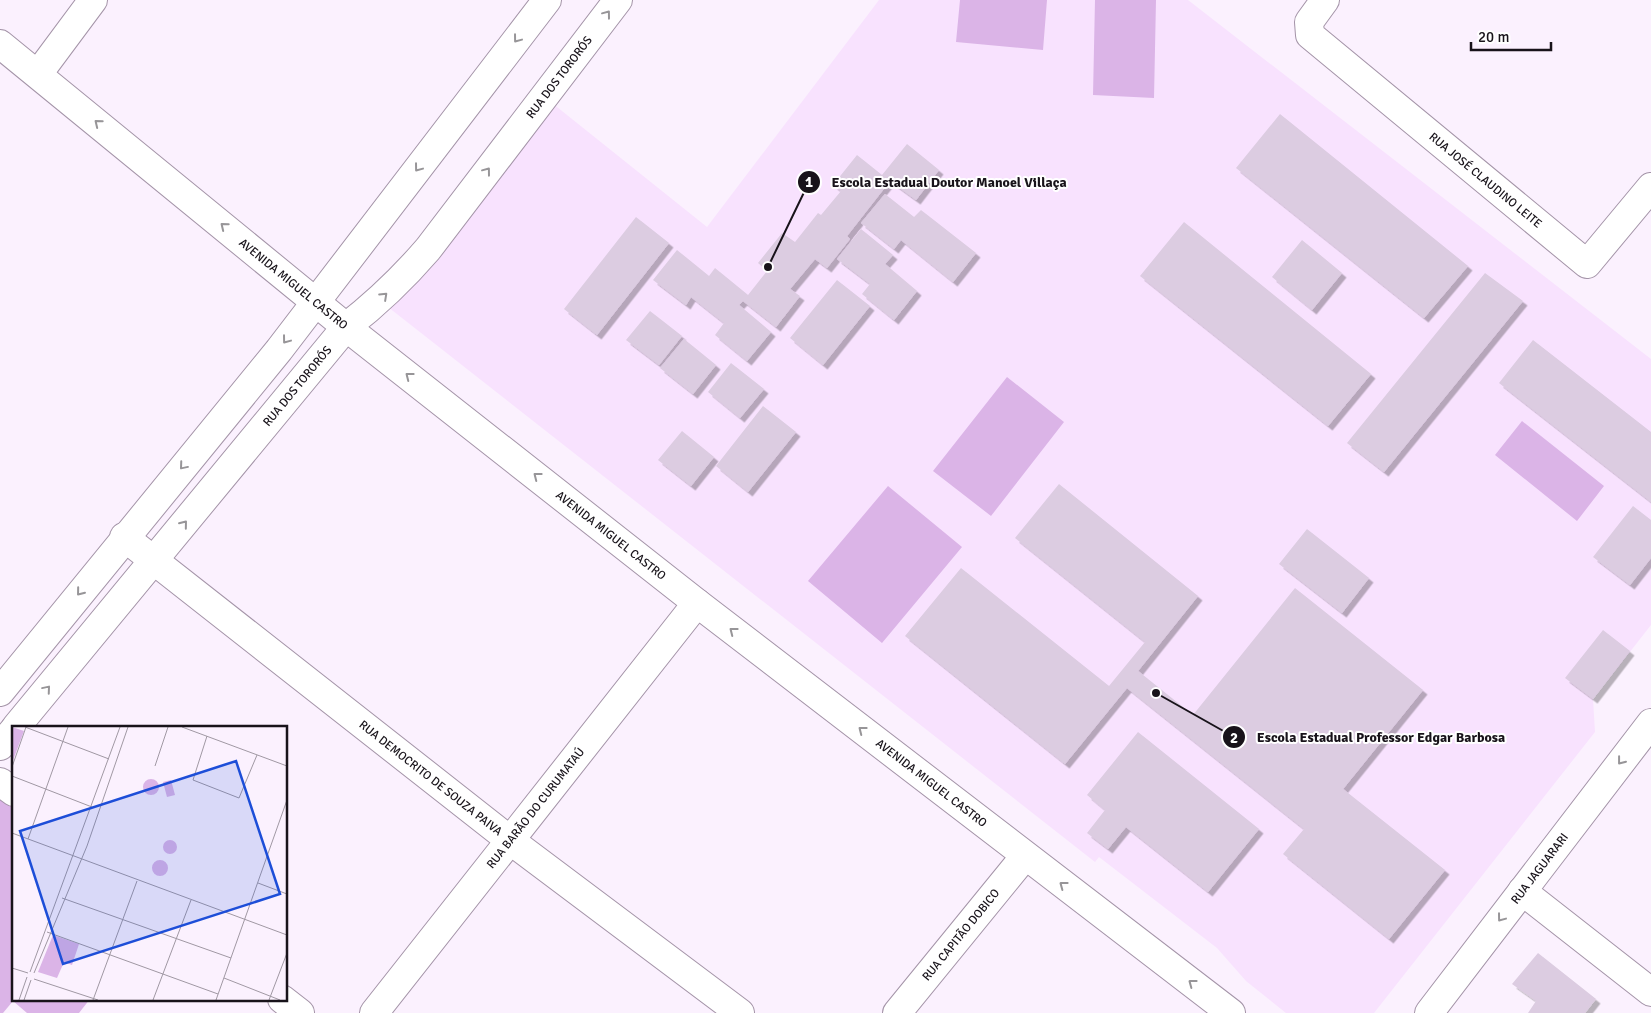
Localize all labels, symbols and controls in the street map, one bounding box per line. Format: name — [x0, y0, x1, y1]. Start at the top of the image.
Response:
one-way arrow — [601, 10, 610, 20]
scale bar — [1471, 20, 1551, 52]
text: 20 m — [1478, 28, 1509, 46]
one-way arrow — [514, 33, 523, 43]
street label: RUA DOS TORORÓS — [523, 33, 596, 121]
one-way arrow — [95, 121, 104, 129]
street label: RUA JOSÉ CLAUDINO LEITE — [1426, 129, 1545, 231]
one-way arrow — [415, 162, 424, 172]
callout: Escola Estadual Doutor Manoel Villaça — [796, 167, 1076, 196]
one-way arrow — [482, 168, 490, 177]
text: 1 — [805, 173, 813, 191]
text: Escola Estadual Doutor Manoel Villaça — [831, 174, 1067, 191]
one-way arrow — [220, 223, 229, 232]
street label: AVENIDA MIGUEL CASTRO — [236, 235, 351, 333]
one-way arrow — [378, 293, 387, 302]
one-way arrow — [284, 334, 292, 343]
street label: RUA DOS TORORÓS — [260, 343, 335, 429]
one-way arrow — [406, 374, 415, 382]
one-way arrow — [181, 460, 189, 469]
one-way arrow — [534, 474, 543, 482]
street label: AVENIDA MIGUEL CASTRO — [553, 487, 669, 583]
one-way arrow — [179, 520, 188, 529]
one-way arrow — [78, 586, 86, 595]
one-way arrow — [729, 628, 739, 637]
one-way arrow — [42, 686, 50, 695]
street label: RUA DEMOCRITO DE SOUZA PAIVA — [356, 717, 506, 839]
callout: Escola Estadual Professor Edgar Barbosa — [1221, 723, 1515, 752]
inset map — [12, 726, 288, 1000]
one-way arrow — [859, 728, 868, 736]
text: 2 — [1230, 729, 1238, 747]
text: Escola Estadual Professor Edgar Barbosa — [1257, 729, 1505, 746]
street label: AVENIDA MIGUEL CASTRO — [873, 736, 990, 830]
street label: RUA BARÃO DO CURUMATAÚ — [483, 745, 588, 871]
one-way arrow — [1618, 756, 1627, 765]
street label: RUA JAGUARARI — [1508, 830, 1572, 907]
one-way arrow — [1059, 882, 1069, 891]
street label: RUA CAPITÃO DOBICO — [919, 886, 1003, 984]
one-way arrow — [1499, 912, 1507, 921]
one-way arrow — [1189, 981, 1198, 989]

